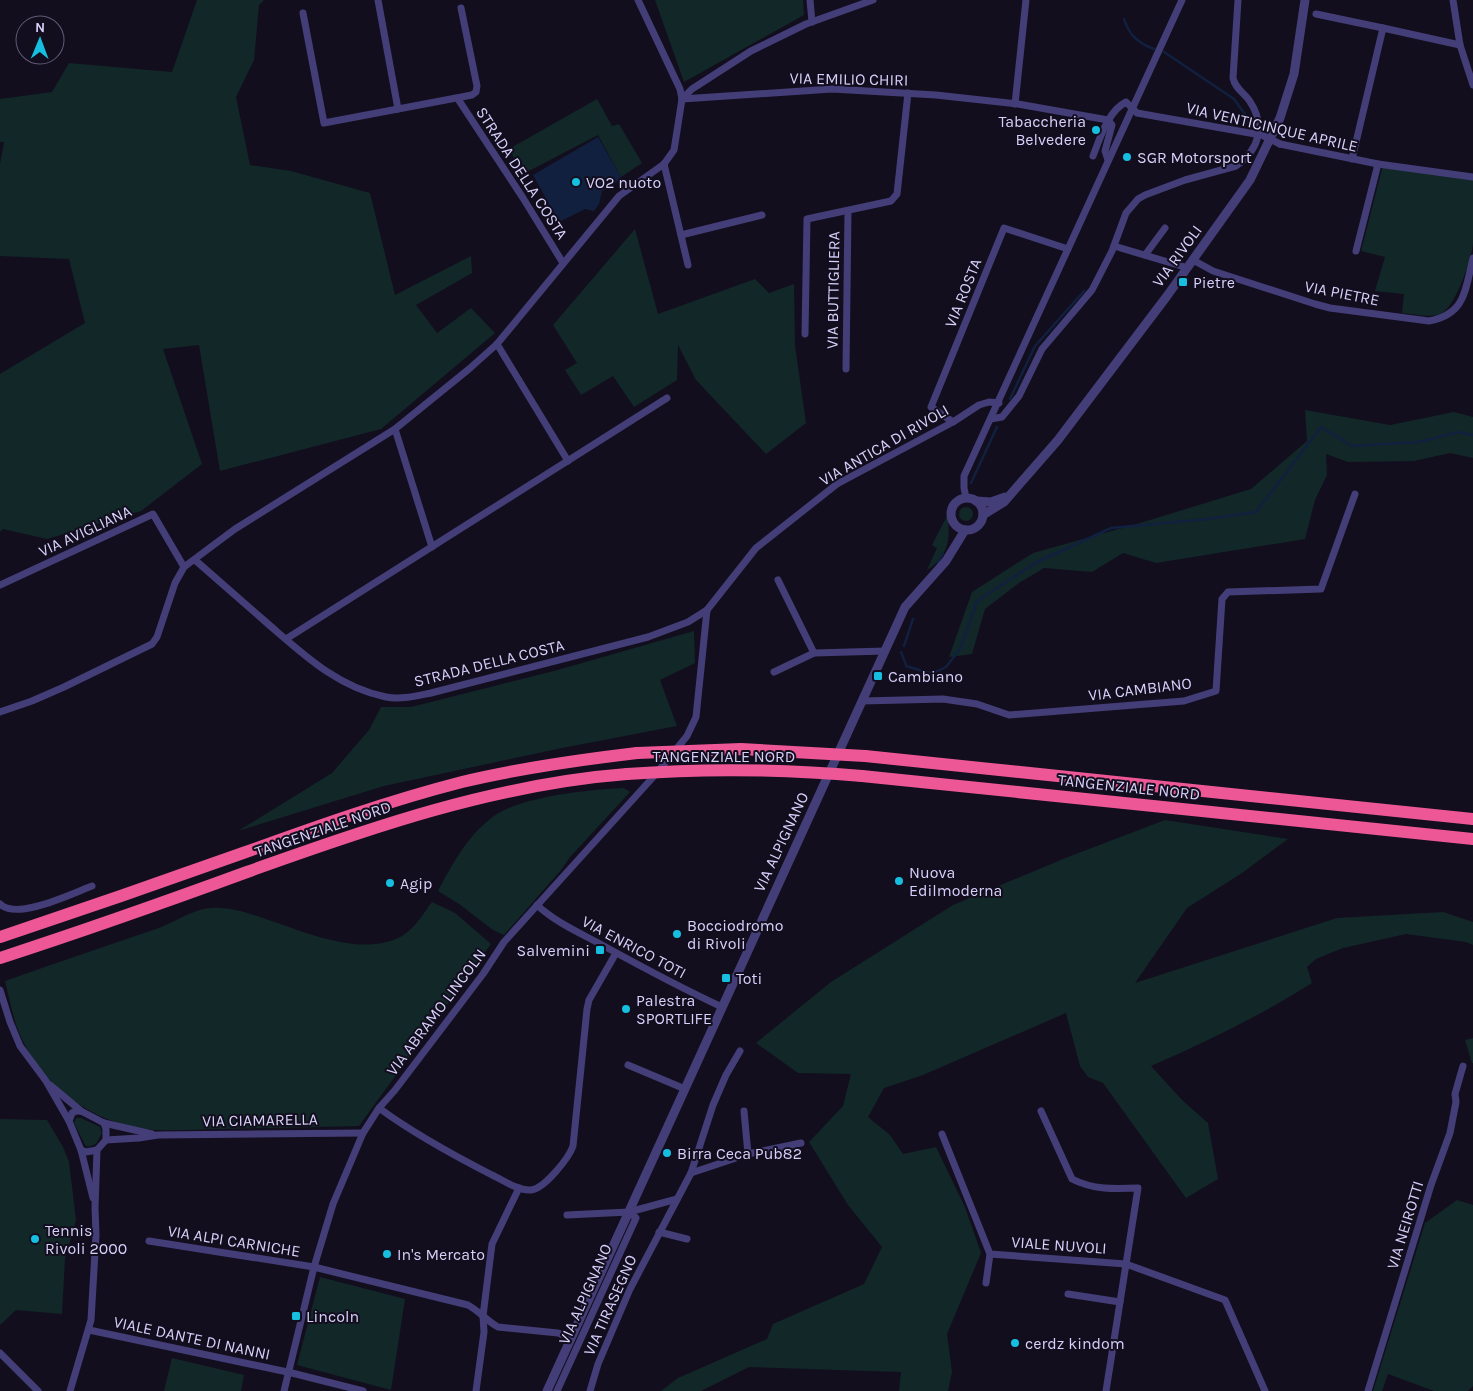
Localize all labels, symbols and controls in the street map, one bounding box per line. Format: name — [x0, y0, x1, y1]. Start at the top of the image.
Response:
north arrow — [15, 15, 65, 65]
text: N — [35, 19, 45, 36]
street label: VIA EMILIO CHIRI — [789, 68, 909, 90]
street label: VIA VENTICINQUE APRILE — [1184, 98, 1360, 156]
street label: STRADA DELLA COSTA — [472, 103, 572, 243]
place label: Tabaccheria Belvedere — [999, 112, 1086, 149]
marker: Tabaccheria Belvedere — [1090, 124, 1102, 136]
place label: SGR Motorsport — [1137, 148, 1252, 167]
marker: SGR Motorsport — [1121, 151, 1133, 163]
place label: VO2 nuoto — [586, 173, 661, 192]
marker: VO2 nuoto — [570, 176, 582, 188]
street label: VIA RIVOLI — [1148, 221, 1206, 291]
street label: VIA BUTTIGLIERA — [822, 231, 844, 349]
street label: VIA ROSTA — [941, 256, 985, 330]
place label: Pietre — [1193, 273, 1235, 292]
marker: Pietre — [1177, 276, 1189, 288]
street label: VIA PIETRE — [1303, 276, 1381, 310]
street label: VIA ANTICA DI RIVOLI — [816, 400, 952, 490]
street label: VIA AVIGLIANA — [36, 501, 134, 561]
street label: STRADA DELLA COSTA — [412, 635, 566, 691]
place label: Cambiano — [888, 667, 963, 686]
marker: Cambiano — [872, 670, 884, 682]
street label: VIA CAMBIANO — [1087, 673, 1193, 705]
street label: TANGENZIALE NORD — [653, 747, 795, 766]
street label: TANGENZIALE NORD — [1057, 770, 1201, 804]
street label: VIA ALPIGNANO — [750, 789, 812, 895]
street label: TANGENZIALE NORD — [252, 797, 394, 861]
place label: Nuova Edilmoderna — [909, 863, 1002, 900]
place label: Agip — [400, 874, 432, 893]
marker: Nuova Edilmoderna — [893, 875, 905, 887]
marker: Agip — [384, 877, 396, 889]
street label: VIA ENRICO TOTI — [579, 912, 689, 982]
place label: Bocciodromo di Rivoli — [687, 916, 783, 953]
marker: Bocciodromo di Rivoli — [671, 928, 683, 940]
place label: Salvemini — [517, 941, 590, 960]
marker: Salvemini — [594, 944, 606, 956]
street label: VIA ABRAMO LINCOLN — [382, 945, 490, 1079]
place label: Toti — [736, 969, 762, 988]
marker: Toti — [720, 972, 732, 984]
place label: Palestra SPORTLIFE — [636, 991, 712, 1028]
marker: Palestra SPORTLIFE — [620, 1003, 632, 1015]
street label: VIA CIAMARELLA — [202, 1109, 318, 1131]
place label: Birra Ceca Pub82 — [677, 1144, 802, 1163]
marker: Birra Ceca Pub82 — [661, 1147, 673, 1159]
street label: VIA NEIROTTI — [1383, 1178, 1427, 1272]
place label: Tennis Rivoli 2000 — [45, 1221, 127, 1258]
street label: VIA ALPI CARNICHE — [166, 1221, 302, 1261]
street label: VIALE NUVOLI — [1011, 1232, 1107, 1258]
marker: Tennis Rivoli 2000 — [29, 1233, 41, 1245]
street label: VIA ALPIGNANO — [554, 1241, 616, 1347]
place label: In's Mercato — [397, 1245, 485, 1264]
marker: In's Mercato — [381, 1248, 393, 1260]
street label: VIA TIRASEGNO — [579, 1252, 641, 1358]
place label: Lincoln — [306, 1307, 359, 1326]
marker: Lincoln — [290, 1310, 302, 1322]
street label: VIALE DANTE DI NANNI — [112, 1312, 272, 1364]
place label: cerdz kindom — [1025, 1334, 1125, 1353]
marker: cerdz kindom — [1009, 1337, 1021, 1349]

